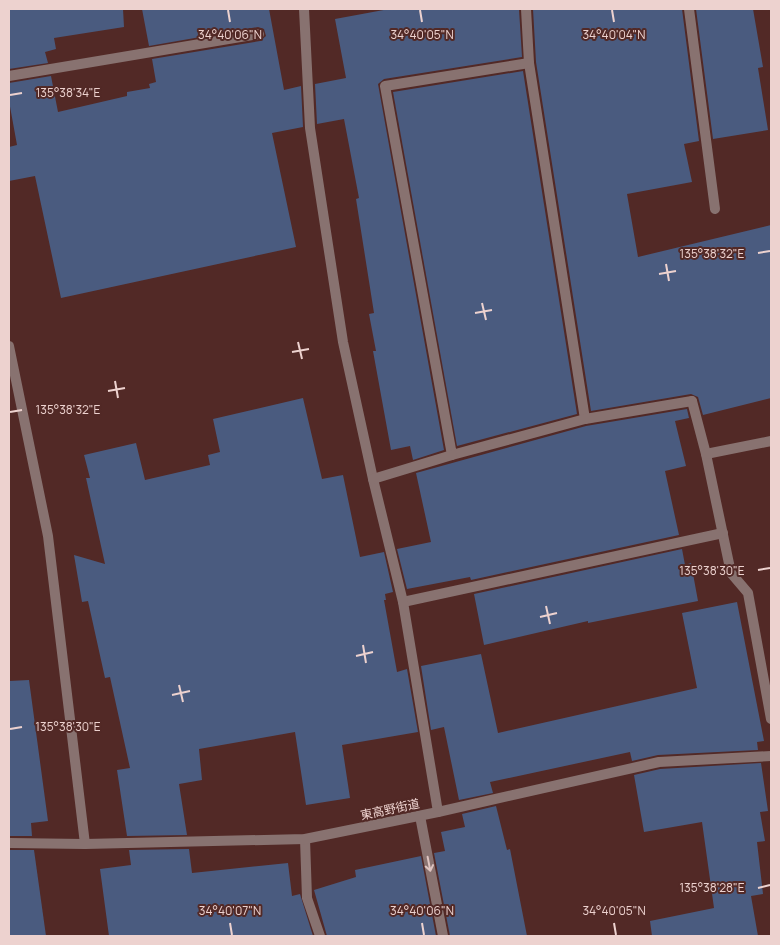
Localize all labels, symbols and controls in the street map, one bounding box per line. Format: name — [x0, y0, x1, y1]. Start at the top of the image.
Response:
text: 34°40'06"N — [198, 26, 262, 43]
text: 34°40'05"N — [390, 26, 454, 43]
text: 34°40'04"N — [582, 26, 646, 43]
text: 135°38'34"E — [36, 84, 101, 101]
text: 135°38'32"E — [680, 245, 745, 262]
text: 135°38'32"E — [36, 401, 101, 418]
text: 135°38'30"E — [679, 562, 745, 579]
text: 135°38'30"E — [35, 718, 101, 735]
street label: 東高野街道 — [359, 794, 421, 824]
one-way arrow — [425, 855, 434, 871]
text: 135°38'28"E — [679, 879, 745, 896]
text: 34°40'07"N — [199, 902, 261, 919]
text: 34°40'06"N — [390, 902, 454, 919]
text: 34°40'05"N — [582, 902, 646, 919]

